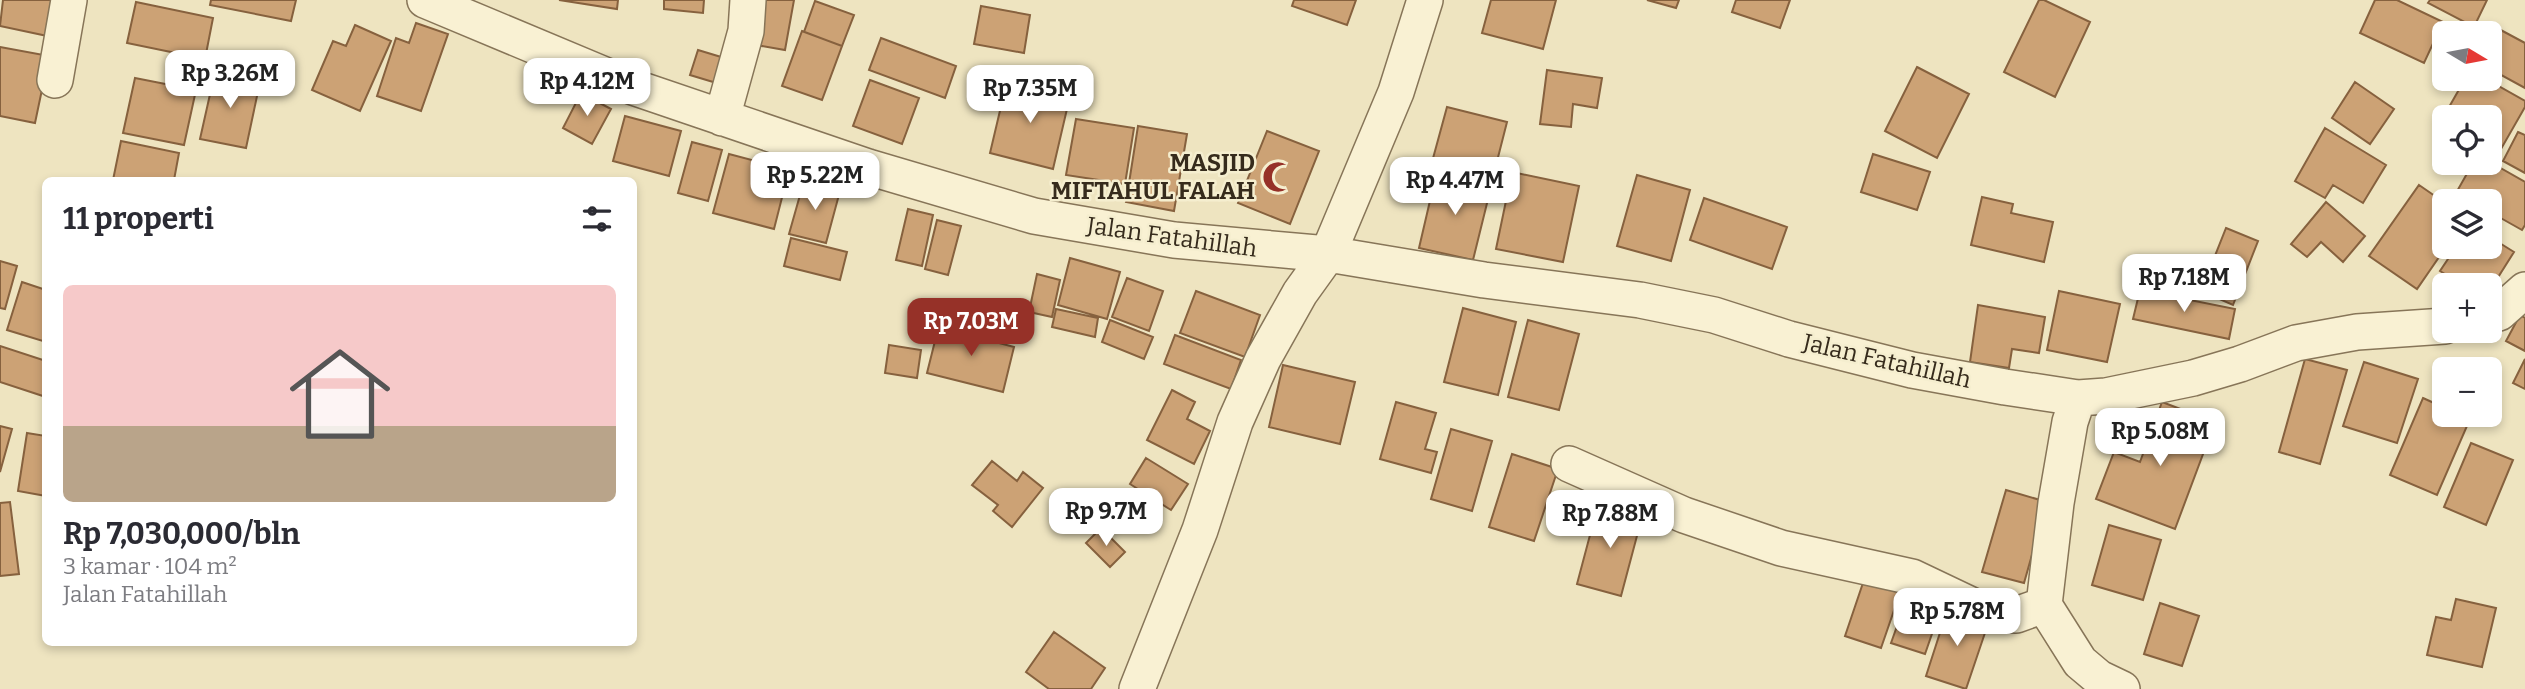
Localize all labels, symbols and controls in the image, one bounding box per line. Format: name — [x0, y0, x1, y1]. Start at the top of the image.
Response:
north arrow — [2432, 21, 2502, 91]
map controls — [2432, 21, 2502, 427]
pin: Rp 3.26M — [158, 50, 302, 110]
pin: Rp 4.12M — [515, 58, 659, 118]
text: Rp 3.26M — [181, 59, 279, 87]
pin: Rp 7.35M — [958, 66, 1102, 125]
text: Rp 4.12M — [539, 67, 635, 95]
text: Rp 7.35M — [983, 74, 1077, 102]
button: locate — [2432, 105, 2502, 175]
place label: MASJID MIFTAHUL FALAH — [1051, 149, 1255, 205]
pin: Rp 5.22M — [743, 152, 887, 212]
pin: Rp 4.47M — [1383, 158, 1527, 217]
mosque icon: MASJID MIFTAHUL FALAH — [1261, 160, 1295, 194]
text: Rp 5.22M — [767, 161, 863, 189]
text: Rp 4.47M — [1406, 166, 1504, 194]
button: layers — [2432, 189, 2502, 259]
icon: filters — [578, 200, 616, 238]
text: 11 properti — [63, 201, 214, 237]
street label: Jalan Fatahillah — [1084, 211, 1259, 263]
pin: Rp 7.18M — [2112, 254, 2256, 314]
text: Rp 7.18M — [2138, 263, 2230, 291]
button: + — [2432, 273, 2502, 343]
pin: Rp 7.03M — [899, 298, 1043, 358]
text: Rp 7.03M — [923, 307, 1019, 335]
street label: Jalan Fatahillah — [1799, 328, 1974, 394]
icon: home — [277, 331, 403, 457]
button: − — [2432, 357, 2502, 427]
pin: Rp 5.08M — [2088, 408, 2232, 468]
text: Rp 5.08M — [2111, 417, 2209, 445]
pin: Rp 9.7M — [1041, 489, 1171, 548]
pin: Rp 7.88M — [1538, 490, 1682, 550]
text: Rp 9.7M — [1065, 497, 1147, 525]
text: Rp 7.88M — [1562, 499, 1658, 527]
text: Rp 7,030,000/bln — [63, 516, 300, 552]
text: 3 kamar · 104 m² — [63, 552, 237, 580]
text: Jalan Fatahillah — [63, 580, 227, 608]
pin: Rp 5.78M — [1885, 588, 2029, 648]
text: Rp 5.78M — [1909, 597, 2005, 625]

